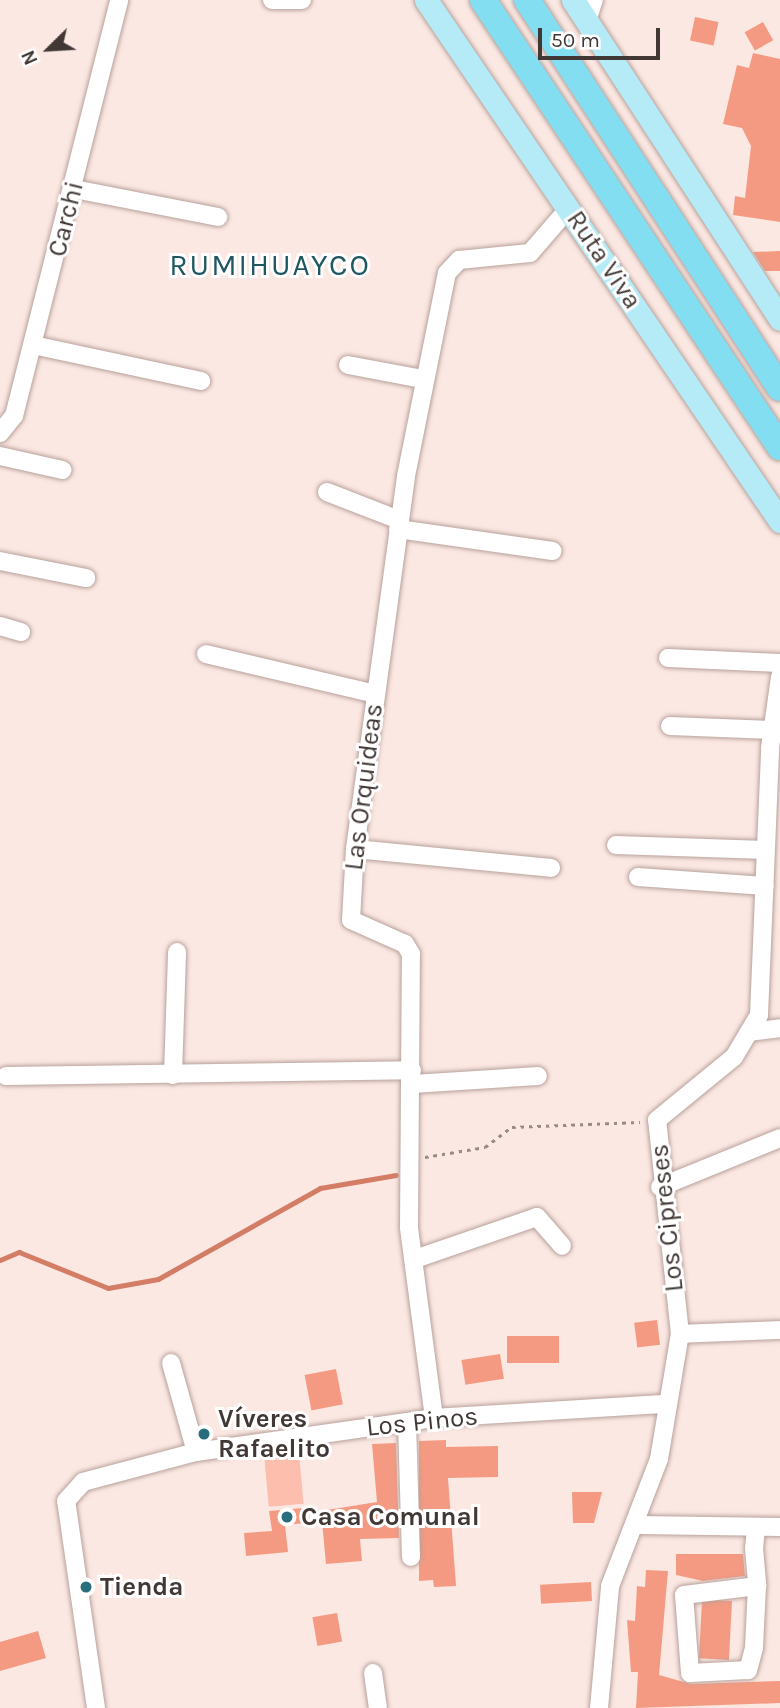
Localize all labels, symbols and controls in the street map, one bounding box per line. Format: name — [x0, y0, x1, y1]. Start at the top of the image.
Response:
north arrow — [14, 14, 84, 84]
scale bar — [542, 14, 664, 58]
text: 50 m — [551, 28, 600, 52]
text: N — [17, 47, 43, 68]
street label: Carchi — [42, 178, 90, 260]
street label: Ruta Viva — [560, 205, 648, 315]
district label: RUMIHUAYCO — [170, 247, 370, 283]
street label: Las Orquideas — [338, 702, 390, 872]
street label: Los Cipreses — [644, 1143, 690, 1293]
street label: Los Pinos — [365, 1401, 479, 1443]
place label: Víveres Rafaelito — [218, 1403, 330, 1464]
marker: Víveres Rafaelito — [196, 1426, 212, 1442]
place label: Casa Comunal — [301, 1501, 480, 1533]
marker: Casa Comunal — [279, 1509, 295, 1525]
place label: Tienda — [100, 1571, 183, 1603]
marker: Tienda — [78, 1579, 94, 1595]

